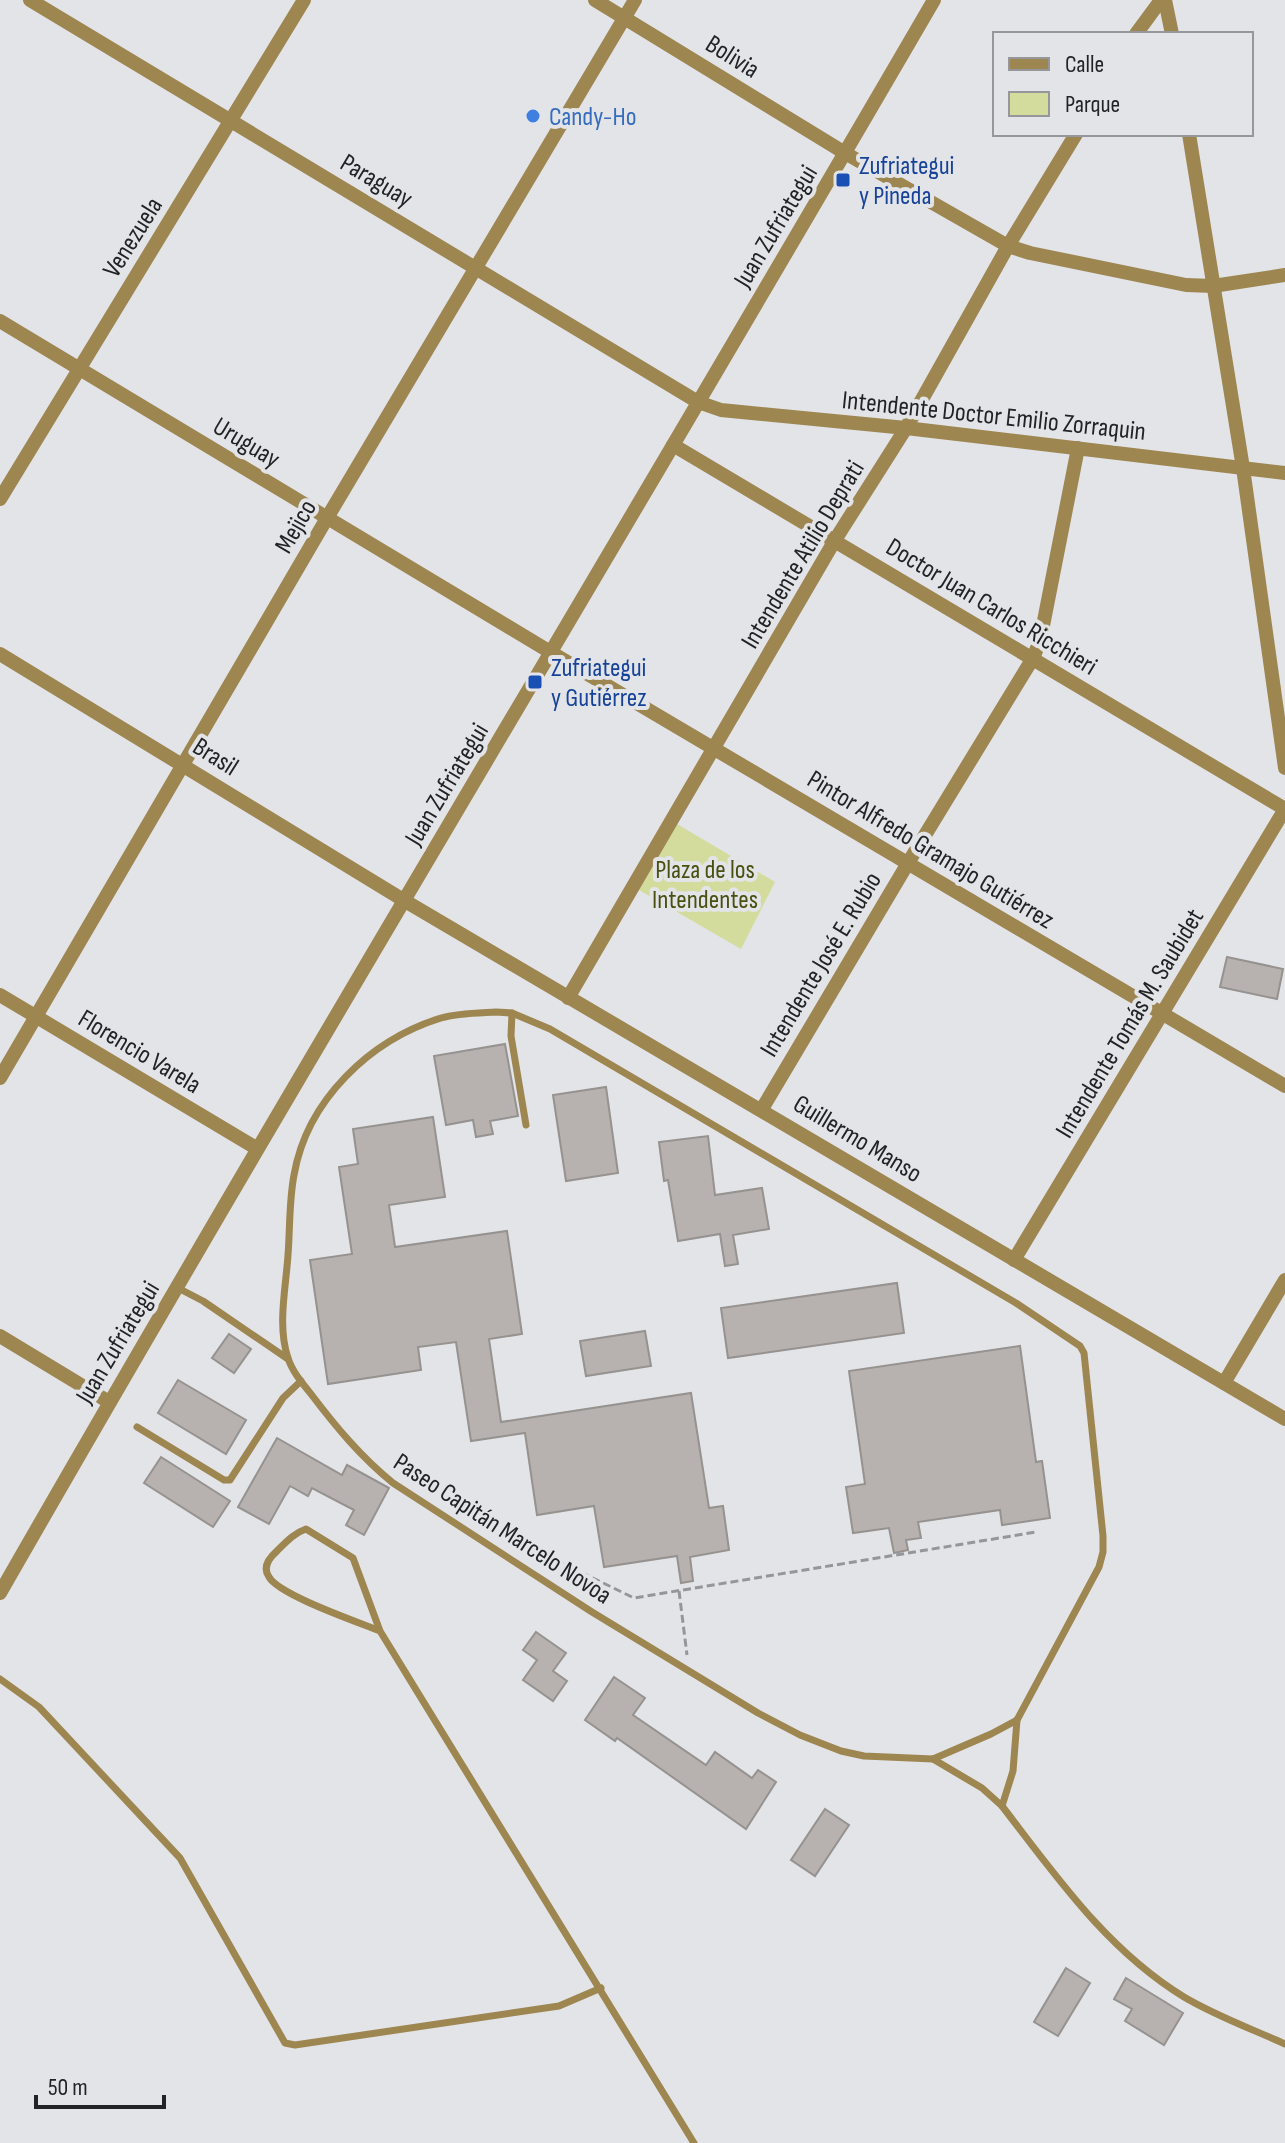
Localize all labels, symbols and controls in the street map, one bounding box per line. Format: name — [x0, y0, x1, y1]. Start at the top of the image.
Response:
street label: Bolivia — [700, 29, 765, 86]
legend — [993, 32, 1253, 136]
text: Calle — [1065, 50, 1104, 79]
text: Parque — [1065, 90, 1120, 119]
place label: Candy-Ho — [549, 102, 636, 133]
marker: Candy-Ho — [524, 107, 542, 125]
street label: Paraguay — [334, 148, 418, 215]
place label: Zufriategui y Pineda — [859, 151, 954, 212]
street label: Juan Zufriategui — [727, 160, 825, 294]
marker: Zufriategui y Pineda — [834, 171, 852, 189]
street label: Venezuela — [97, 192, 170, 284]
street label: Intendente Doctor Emilio Zorraquin — [840, 385, 1147, 448]
street label: Uruguay — [207, 411, 285, 475]
street label: Intendente Atilio Deprati — [735, 455, 872, 654]
street label: Mejico — [269, 495, 324, 559]
street label: Doctor Juan Carlos Ricchieri — [880, 532, 1102, 682]
place label: Zufriategui y Gutiérrez — [551, 653, 647, 714]
marker: Zufriategui y Gutiérrez — [526, 673, 544, 691]
street label: Juan Zufriategui — [398, 718, 496, 852]
street label: Brasil — [187, 732, 244, 783]
street label: Pintor Alfredo Gramajo Gutiérrez — [801, 764, 1059, 936]
park label: Plaza de los Intendentes — [652, 855, 758, 916]
street label: Intendente José E. Rubio — [754, 867, 889, 1063]
street label: Intendente Tomás M. Saubidet — [1050, 904, 1211, 1144]
street label: Florencio Varela — [72, 1004, 206, 1101]
street label: Guillermo Manso — [787, 1089, 927, 1190]
street label: Juan Zufriategui — [69, 1276, 167, 1410]
street label: Paseo Capitán Marcelo Novoa — [387, 1447, 617, 1611]
scale bar — [36, 2059, 164, 2109]
text: 50 m — [48, 2073, 88, 2102]

